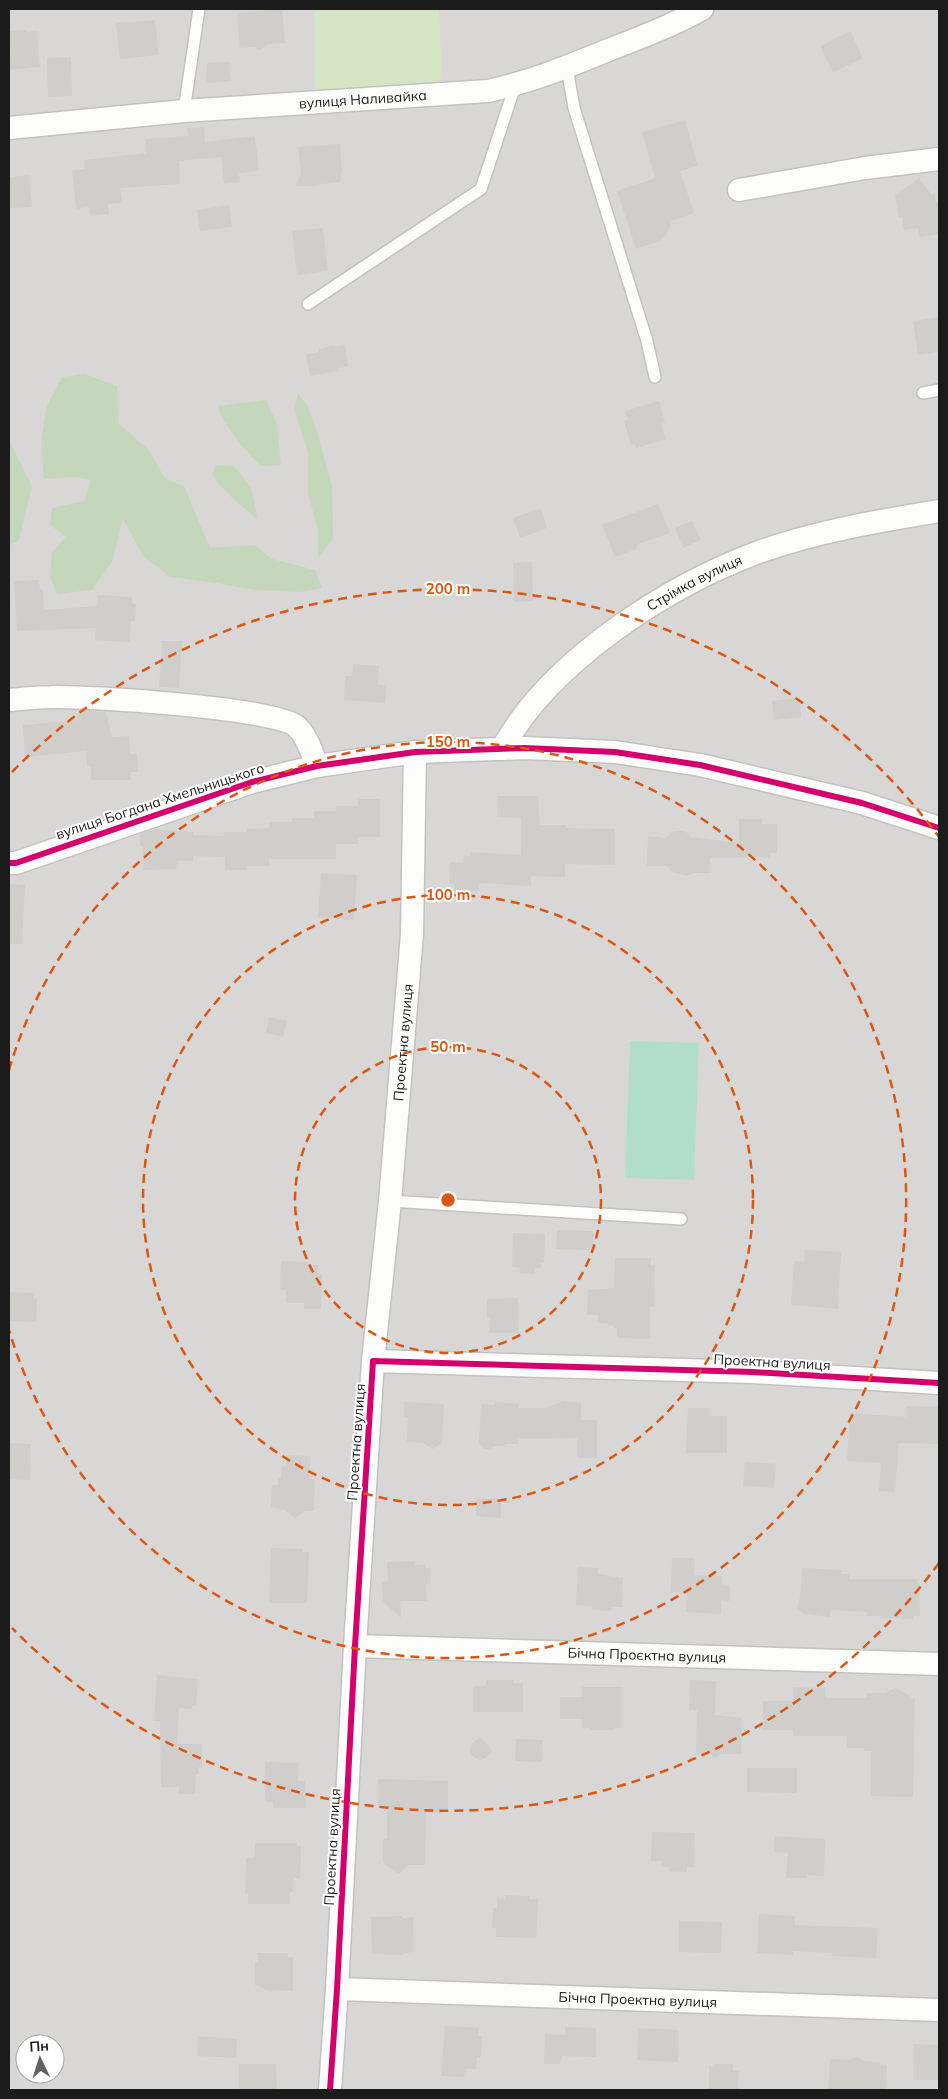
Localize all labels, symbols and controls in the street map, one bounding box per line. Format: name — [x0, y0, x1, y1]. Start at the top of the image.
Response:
street label: вулиця Наливайка — [298, 86, 427, 112]
street label: Стрімка вулиця — [643, 551, 745, 615]
text: 200 m — [426, 579, 470, 598]
text: 150 m — [426, 732, 470, 751]
street label: вулиця Богдана Хмельницького — [54, 759, 266, 843]
text: 100 m — [426, 885, 470, 904]
street label: Проектна вулиця — [389, 983, 417, 1102]
text: 50 m — [430, 1037, 466, 1056]
centre of rings — [439, 1191, 457, 1209]
street label: Проектна вулиця — [713, 1350, 831, 1374]
street label: Проектна вулиця — [343, 1383, 369, 1501]
street label: Бічна Проєктна вулиця — [567, 1644, 726, 1666]
street label: Проектна вулиця — [320, 1788, 344, 1906]
street label: Бічна Проектна вулиця — [558, 1988, 718, 2011]
north arrow — [15, 2034, 65, 2084]
text: Пн — [29, 2036, 49, 2056]

